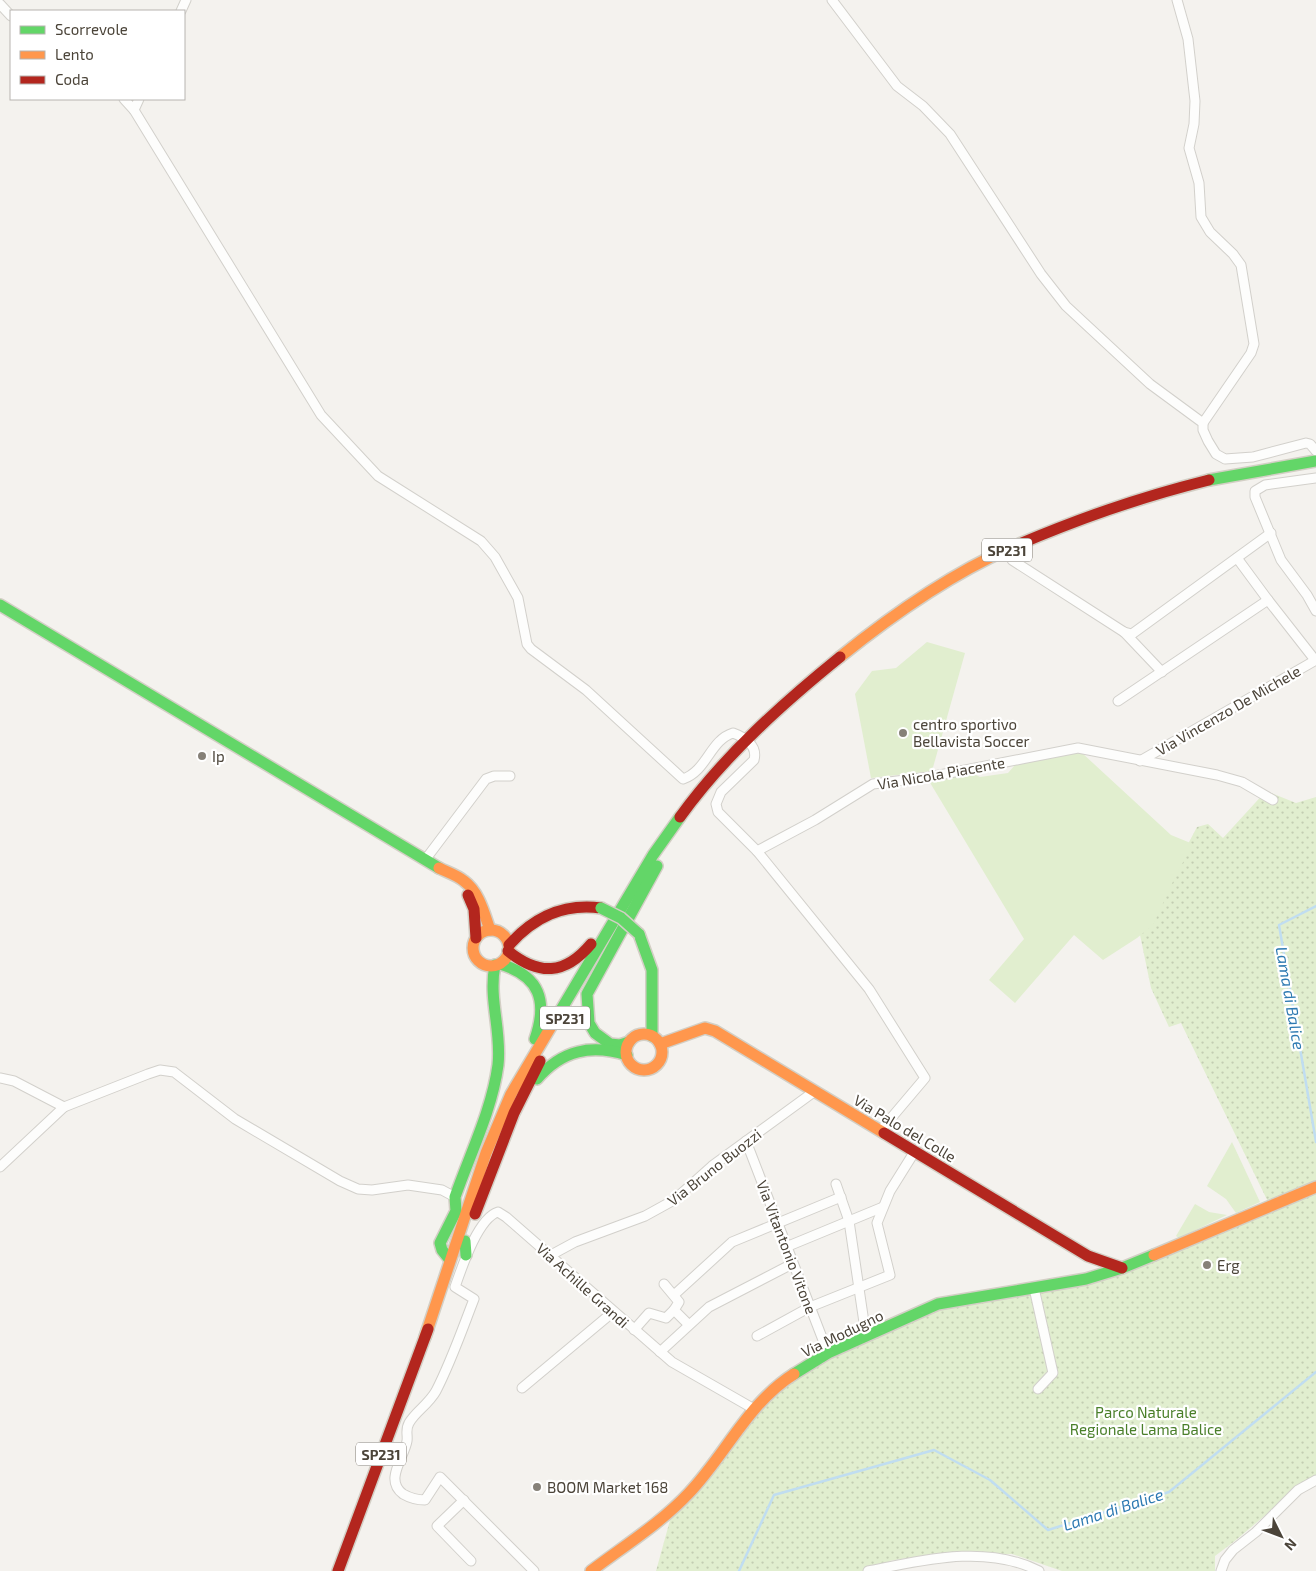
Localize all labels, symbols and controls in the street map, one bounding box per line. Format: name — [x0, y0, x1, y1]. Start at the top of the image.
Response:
legend — [10, 10, 185, 100]
text: Scorrevole — [55, 20, 128, 38]
text: Lento — [55, 45, 94, 63]
text: Coda — [55, 70, 89, 88]
road number: SP231 — [982, 538, 1032, 562]
street label: Via Vincenzo De Michele — [1152, 661, 1304, 759]
place label: centro sportivo Bellavista Soccer — [913, 715, 1030, 750]
marker: centro sportivo Bellavista Soccer — [897, 727, 909, 739]
place label: Ip — [212, 747, 225, 765]
marker: Ip — [196, 750, 208, 762]
street label: Via Nicola Piacente — [876, 753, 1006, 793]
water label: Lama di Balice — [1273, 945, 1310, 1052]
road number: SP231 — [540, 1006, 590, 1030]
street label: Via Palo del Colle — [851, 1090, 959, 1166]
street label: Via Bruno Buozzi — [663, 1125, 765, 1209]
street label: Via Vitantonio Vitone — [753, 1178, 821, 1316]
street label: Via Achille Grandi — [533, 1239, 633, 1331]
place label: Erg — [1217, 1256, 1240, 1274]
marker: Erg — [1201, 1259, 1213, 1271]
street label: Via Modugno — [798, 1305, 886, 1361]
park label: Parco Naturale Regionale Lama Balice — [1070, 1403, 1222, 1438]
road number: SP231 — [356, 1442, 406, 1466]
place label: BOOM Market 168 — [547, 1478, 668, 1496]
marker: BOOM Market 168 — [531, 1481, 543, 1493]
water label: Lama di Balice — [1060, 1484, 1166, 1534]
north arrow — [1256, 1511, 1306, 1561]
text: N — [1281, 1536, 1301, 1554]

